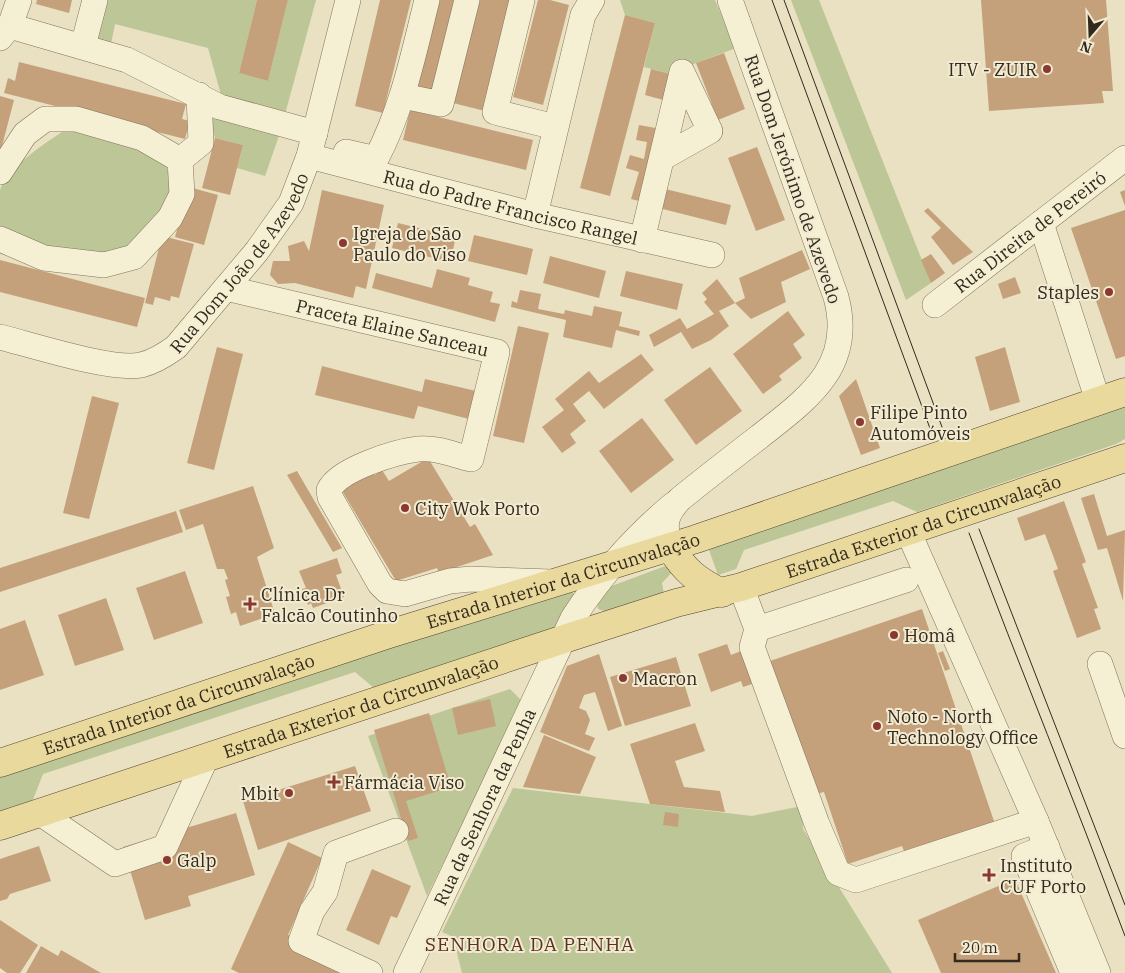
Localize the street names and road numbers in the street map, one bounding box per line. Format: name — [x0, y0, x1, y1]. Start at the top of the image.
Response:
street label: Rua Dom Jerónimo de Azevedo — [739, 51, 847, 307]
street label: Rua do Padre Francisco Rangel — [381, 164, 640, 249]
street label: Rua Direita de Pereiró — [949, 166, 1111, 298]
street label: Rua Dom João de Azevedo — [164, 169, 313, 358]
street label: Praceta Elaine Sanceau — [294, 293, 491, 361]
street label: Estrada Exterior da Circunvalação — [783, 469, 1064, 583]
street label: Estrada Interior da Circunvalação — [424, 527, 702, 633]
street label: Estrada Interior da Circunvalação — [40, 648, 317, 760]
street label: Estrada Exterior da Circunvalação — [220, 650, 501, 763]
street label: Rua da Senhora da Penha — [428, 704, 541, 909]

